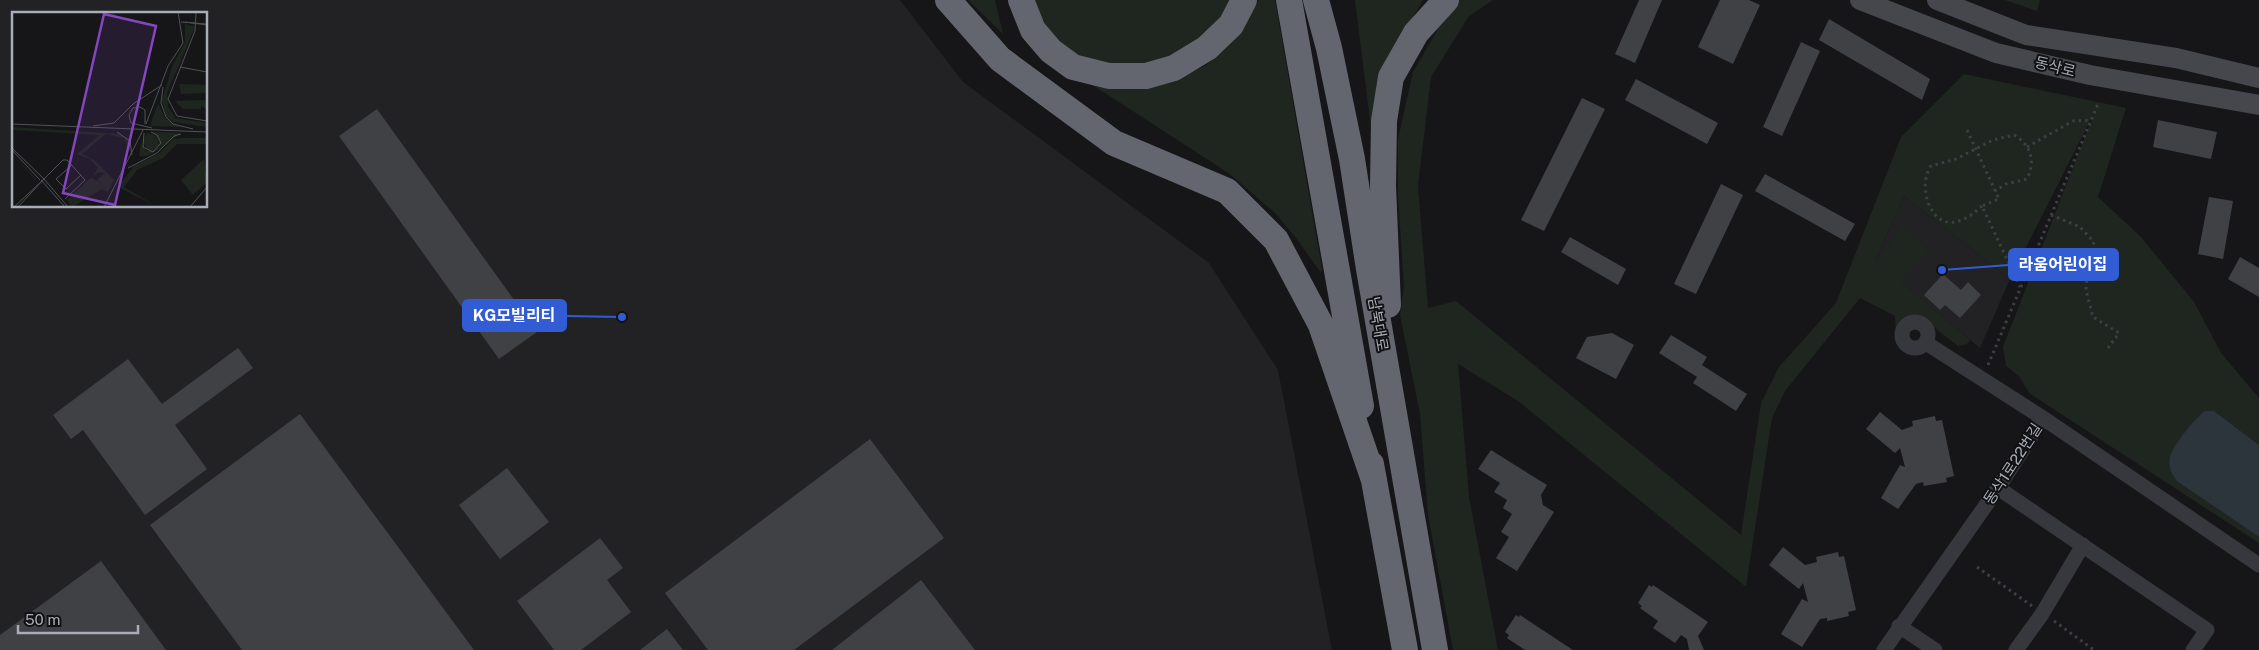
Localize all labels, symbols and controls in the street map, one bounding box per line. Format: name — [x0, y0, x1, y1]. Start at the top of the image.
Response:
inset map — [12, 12, 208, 208]
street label: 동삭로 — [2033, 53, 2077, 80]
callout: 라움어린이집 — [2009, 249, 2118, 280]
text: 라움어린이집 — [2019, 255, 2107, 274]
street label: 남북대로 — [1365, 295, 1392, 353]
callout: KG모빌리티 — [463, 300, 566, 331]
text: KG모빌리티 — [473, 306, 555, 325]
street label: 동삭1로22번길 — [1980, 420, 2045, 507]
scale bar — [18, 602, 138, 634]
text: 50 m — [25, 611, 60, 628]

